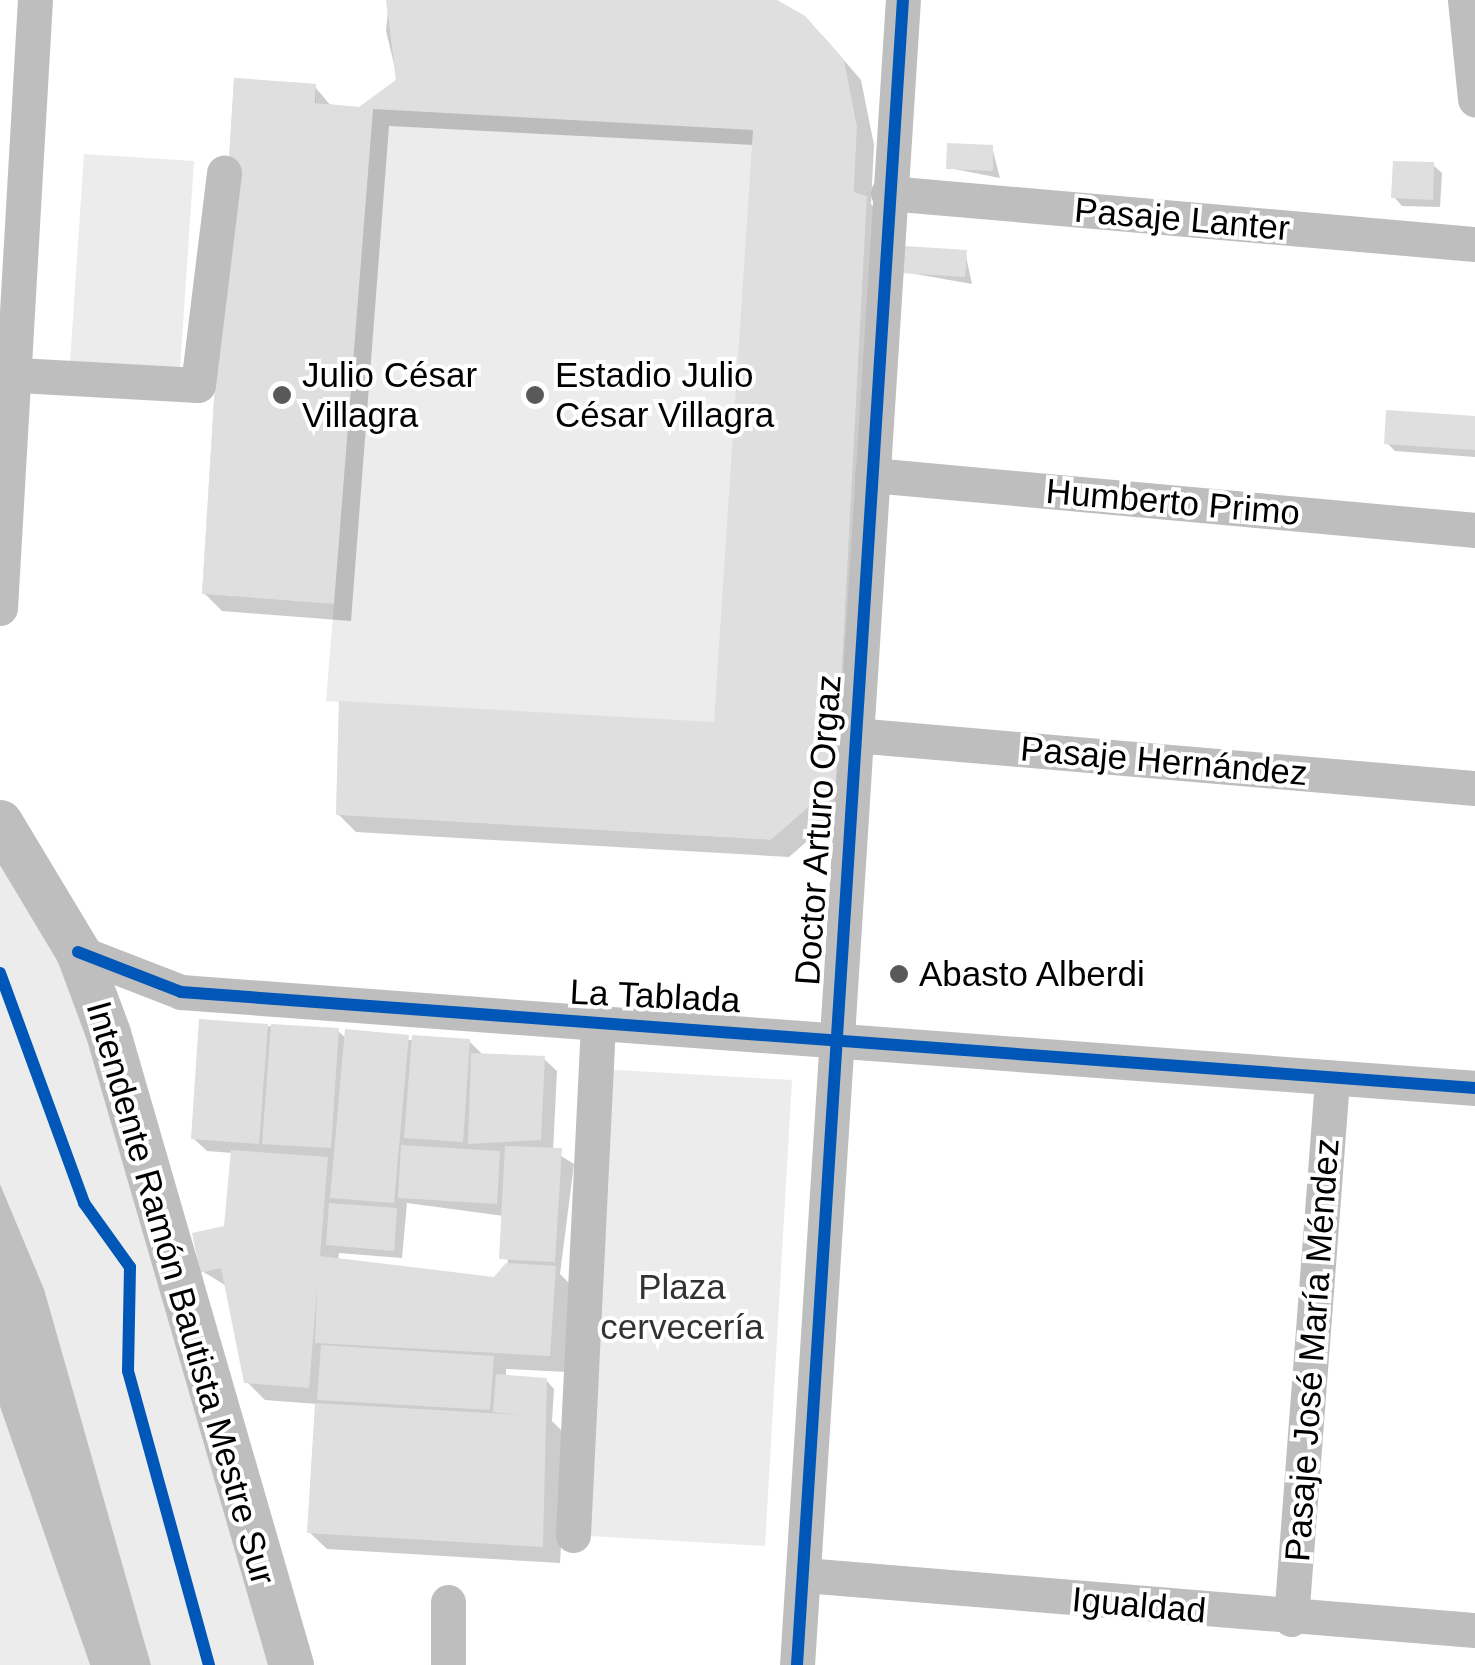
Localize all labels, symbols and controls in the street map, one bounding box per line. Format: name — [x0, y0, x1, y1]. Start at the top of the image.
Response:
street label: Pasaje Lanter — [1073, 189, 1291, 249]
place label: Julio César Villagra — [302, 354, 477, 436]
place label: Estadio Julio César Villagra — [555, 354, 774, 436]
marker: Julio César Villagra — [271, 384, 293, 406]
marker: Estadio Julio César Villagra — [524, 384, 546, 406]
street label: Humberto Primo — [1044, 470, 1302, 534]
street label: Doctor Arturo Orgaz — [786, 672, 850, 988]
street label: Pasaje Hernández — [1019, 728, 1309, 794]
place label: Abasto Alberdi — [919, 953, 1147, 995]
marker: Abasto Alberdi — [888, 963, 910, 985]
street label: La Tablada — [568, 971, 742, 1021]
street label: Intendente Ramón Bautista Mestre Sur — [77, 996, 285, 1590]
street label: Pasaje José María Méndez — [1276, 1137, 1348, 1563]
park label: Plaza cervecería — [600, 1266, 764, 1348]
street label: Igualdad — [1070, 1578, 1208, 1632]

